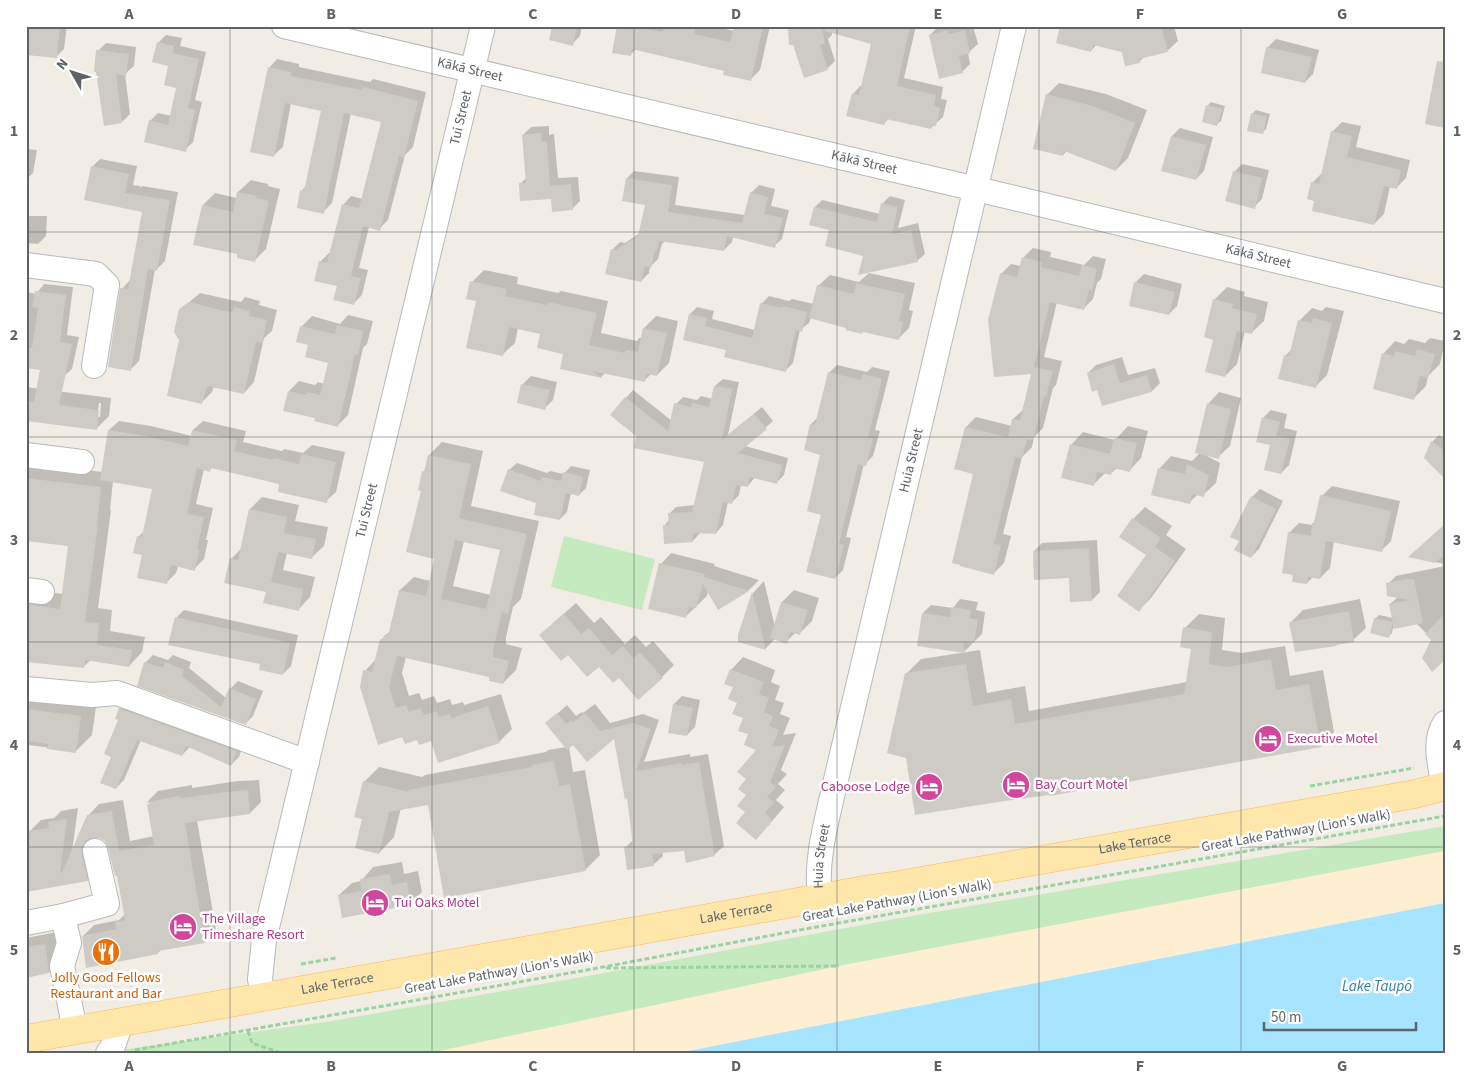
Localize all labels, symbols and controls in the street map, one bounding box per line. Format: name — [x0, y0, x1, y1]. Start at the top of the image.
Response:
text: A — [123, 3, 134, 25]
text: B — [326, 3, 336, 25]
text: C — [528, 3, 538, 25]
text: D — [731, 3, 741, 25]
text: E — [934, 3, 942, 25]
text: F — [1136, 3, 1144, 25]
text: G — [1337, 3, 1347, 25]
north arrow — [48, 48, 98, 98]
street label: Kākā Street — [435, 52, 505, 87]
text: N — [52, 55, 73, 74]
street label: Tui Street — [445, 88, 477, 147]
text: 1 — [10, 120, 18, 142]
text: 1 — [1453, 120, 1461, 142]
street label: Kākā Street — [829, 145, 899, 180]
street label: Kākā Street — [1223, 239, 1293, 274]
text: 2 — [10, 324, 18, 346]
text: 2 — [1453, 324, 1461, 346]
street label: Huia Street — [894, 426, 929, 495]
street label: Tui Street — [351, 481, 383, 540]
text: 3 — [10, 529, 18, 551]
text: 3 — [1453, 529, 1461, 551]
hotel icon: Executive Motel — [1253, 724, 1283, 754]
place label: Executive Motel — [1287, 729, 1378, 749]
text: 4 — [10, 734, 19, 756]
text: 4 — [1453, 734, 1462, 756]
hotel icon: Bay Court Motel — [1001, 770, 1031, 800]
hotel icon: Caboose Lodge — [914, 772, 944, 802]
place label: Bay Court Motel — [1035, 775, 1128, 795]
place label: Caboose Lodge — [821, 777, 910, 797]
street label: Great Lake Pathway (Lion's Walk) — [1200, 804, 1392, 858]
street label: Huia Street — [809, 822, 836, 889]
street label: Lake Terrace — [1097, 827, 1173, 860]
street label: Great Lake Pathway (Lion's Walk) — [801, 874, 993, 928]
hotel icon: Tui Oaks Motel — [360, 888, 390, 918]
place label: Tui Oaks Motel — [394, 893, 480, 913]
street label: Lake Terrace — [698, 897, 774, 930]
place label: The Village Timeshare Resort — [202, 909, 305, 945]
hotel icon: The Village Timeshare Resort — [168, 912, 198, 942]
restaurant icon: Jolly Good Fellows Restaurant and Bar — [91, 937, 121, 967]
text: 5 — [10, 939, 18, 961]
text: 5 — [1453, 939, 1461, 961]
street label: Great Lake Pathway (Lion's Walk) — [403, 946, 595, 1000]
place label: Jolly Good Fellows Restaurant and Bar — [50, 968, 162, 1004]
street label: Lake Terrace — [299, 968, 375, 1000]
water label: Lake Taupō — [1342, 976, 1412, 997]
scale bar — [1264, 999, 1416, 1031]
text: 50 m — [1271, 1007, 1301, 1028]
text: A — [123, 1055, 134, 1077]
text: B — [326, 1055, 336, 1077]
text: C — [528, 1055, 538, 1077]
text: D — [731, 1055, 741, 1077]
text: E — [934, 1055, 942, 1077]
text: F — [1136, 1055, 1144, 1077]
text: G — [1337, 1055, 1347, 1077]

